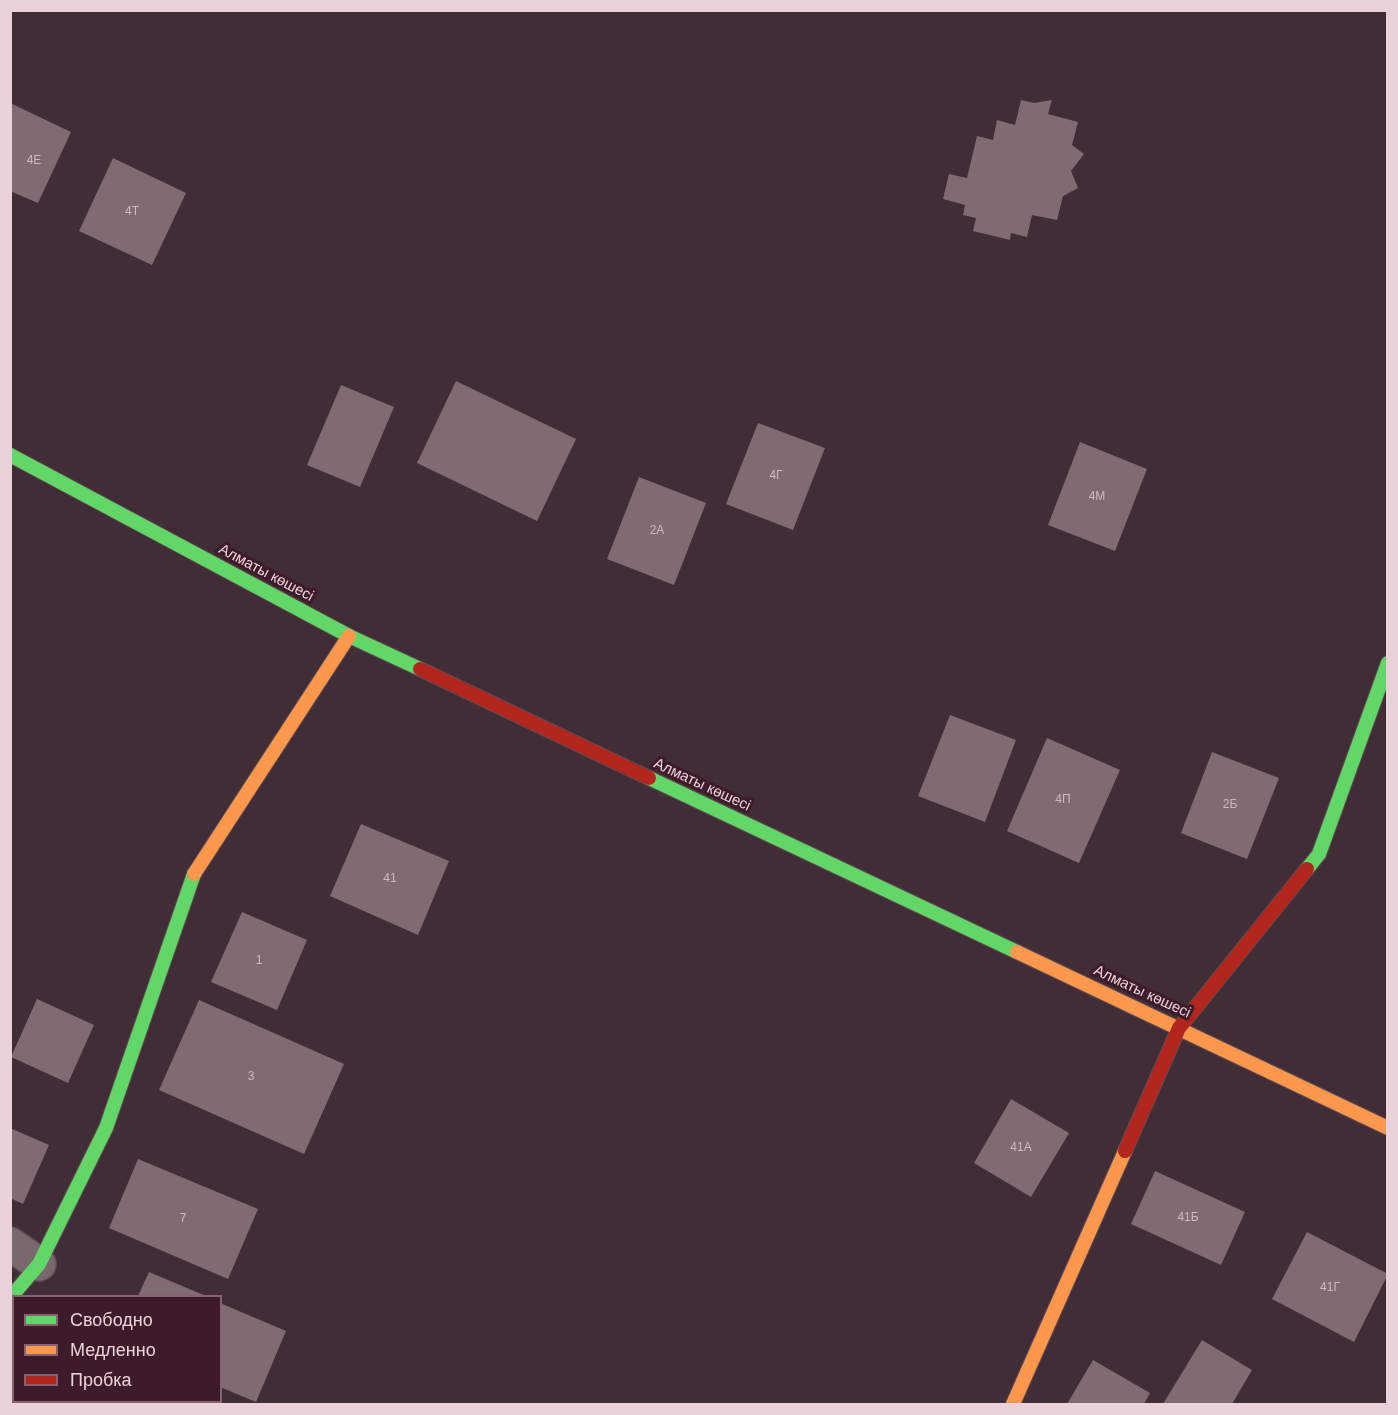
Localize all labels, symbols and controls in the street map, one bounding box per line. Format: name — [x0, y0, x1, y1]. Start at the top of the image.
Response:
house number: 4Е — [27, 154, 41, 168]
house number: 4Т — [125, 205, 139, 219]
house number: 4Г — [769, 469, 783, 483]
house number: 4М — [1089, 490, 1105, 504]
house number: 2А — [650, 524, 664, 538]
street label: Алматы көшесі — [215, 540, 317, 606]
street label: Алматы көшесі — [651, 755, 753, 815]
house number: 4П — [1055, 793, 1071, 807]
house number: 2Б — [1223, 798, 1237, 812]
house number: 41 — [383, 872, 397, 886]
house number: 1 — [256, 954, 262, 968]
street label: Алматы көшесі — [1091, 962, 1193, 1022]
house number: 3 — [248, 1070, 254, 1084]
house number: 41А — [1010, 1141, 1032, 1155]
house number: 41Б — [1177, 1211, 1199, 1225]
house number: 7 — [180, 1212, 186, 1226]
house number: 41Г — [1320, 1281, 1340, 1295]
legend — [12, 1295, 222, 1403]
text: Свободно — [70, 1310, 153, 1330]
text: Медленно — [70, 1340, 156, 1360]
text: Пробка — [70, 1370, 132, 1390]

